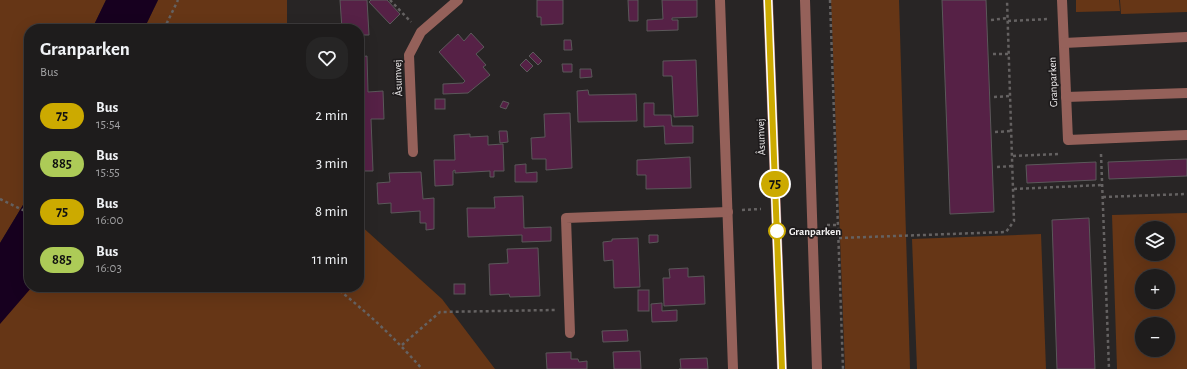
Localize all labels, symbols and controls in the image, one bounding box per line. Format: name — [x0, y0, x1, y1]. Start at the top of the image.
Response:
button: heart — [306, 37, 348, 79]
text: Granparken — [40, 40, 130, 59]
street label: Granparken — [1047, 57, 1059, 107]
street label: Åsumvej — [391, 59, 404, 97]
text: Bus — [40, 66, 58, 79]
text: Bus — [96, 100, 118, 115]
text: 2 min — [315, 108, 348, 123]
text: 75 — [56, 109, 68, 123]
text: 15:54 — [96, 118, 121, 131]
street label: Åsumvej — [754, 118, 767, 156]
text: Bus — [96, 148, 118, 163]
text: 3 min — [316, 156, 348, 171]
text: 885 — [52, 157, 72, 171]
text: 15:55 — [96, 166, 120, 179]
line badge: 75 — [757, 171, 793, 197]
text: 75 — [769, 177, 781, 191]
text: Bus — [96, 196, 118, 211]
text: 8 min — [315, 204, 348, 219]
text: 75 — [56, 205, 68, 219]
text: 16:00 — [96, 214, 123, 227]
map controls — [1135, 221, 1175, 357]
button: layers — [1135, 221, 1175, 261]
marker: Granparken — [768, 222, 786, 240]
place label: Granparken — [789, 226, 841, 237]
text: Bus — [96, 244, 118, 259]
text: 11 min — [312, 252, 348, 267]
text: 885 — [52, 253, 72, 267]
text: 16:03 — [96, 262, 122, 275]
button: + — [1135, 269, 1175, 309]
button: − — [1135, 317, 1175, 357]

